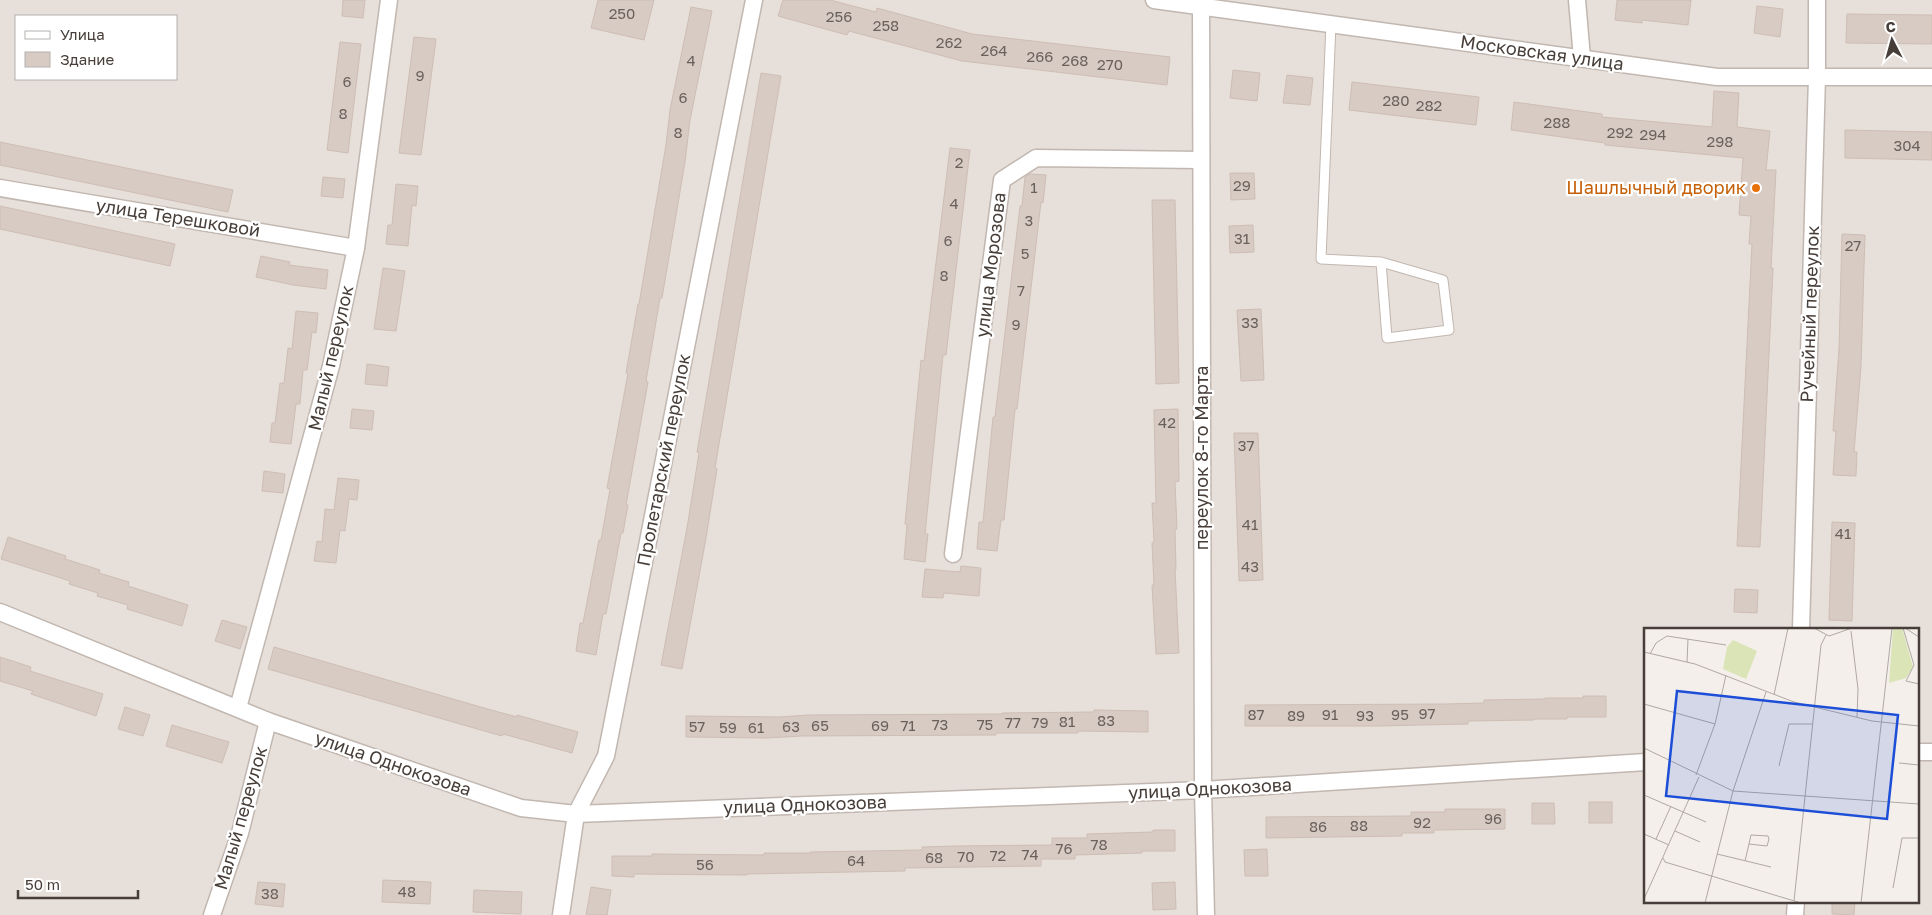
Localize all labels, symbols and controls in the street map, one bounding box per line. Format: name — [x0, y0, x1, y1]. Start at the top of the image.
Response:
house number: 250 — [609, 4, 635, 22]
house number: 256 — [826, 7, 852, 25]
legend — [15, 15, 178, 80]
north arrow — [1867, 15, 1917, 65]
house number: 258 — [873, 16, 899, 34]
text: С — [1885, 18, 1896, 36]
text: Улица — [60, 25, 105, 43]
street label: Московская улица — [1459, 30, 1625, 74]
house number: 262 — [936, 33, 962, 51]
house number: 264 — [981, 41, 1007, 59]
house number: 266 — [1027, 47, 1053, 65]
text: Здание — [60, 50, 114, 68]
house number: 4 — [686, 51, 696, 69]
house number: 268 — [1062, 51, 1088, 69]
house number: 270 — [1097, 55, 1123, 73]
house number: 9 — [415, 66, 425, 84]
house number: 6 — [342, 72, 352, 90]
house number: 6 — [678, 88, 688, 106]
house number: 280 — [1382, 91, 1410, 109]
house number: 282 — [1416, 96, 1442, 114]
house number: 8 — [338, 104, 348, 122]
house number: 288 — [1543, 113, 1571, 131]
house number: 8 — [673, 123, 683, 141]
house number: 292 — [1607, 123, 1633, 141]
house number: 294 — [1640, 125, 1666, 143]
house number: 298 — [1707, 132, 1733, 150]
house number: 304 — [1893, 136, 1921, 154]
house number: 2 — [955, 153, 963, 171]
house number: 29 — [1233, 176, 1251, 194]
place label: Шашлычный дворик — [1566, 176, 1746, 198]
house number: 1 — [1030, 178, 1038, 196]
marker: Шашлычный дворик — [1750, 182, 1762, 194]
street label: улица Морозова — [970, 191, 1010, 339]
street label: улица Терешковой — [94, 193, 262, 241]
house number: 4 — [949, 194, 959, 212]
house number: 3 — [1025, 211, 1033, 229]
street label: Ручейный переулок — [1795, 225, 1823, 403]
house number: 31 — [1234, 229, 1250, 247]
house number: 6 — [943, 231, 953, 249]
house number: 27 — [1845, 236, 1861, 254]
house number: 5 — [1021, 244, 1029, 262]
house number: 8 — [939, 266, 949, 284]
house number: 7 — [1017, 281, 1025, 299]
street label: Малый переулок — [303, 283, 357, 433]
house number: 33 — [1241, 313, 1259, 331]
house number: 9 — [1011, 315, 1021, 333]
street label: Пролетарский переулок — [632, 352, 694, 568]
street label: переулок 8-го Марта — [1190, 366, 1212, 550]
house number: 42 — [1158, 413, 1176, 431]
house number: 37 — [1238, 436, 1254, 454]
house number: 41 — [1242, 515, 1258, 533]
house number: 41 — [1835, 524, 1851, 542]
house number: 43 — [1241, 557, 1259, 575]
inset map — [1644, 628, 1920, 902]
house number: 97 — [1418, 704, 1436, 722]
house number: 87 — [1247, 705, 1265, 723]
house number: 91 — [1322, 705, 1338, 723]
house number: 95 — [1391, 705, 1409, 723]
house number: 89 — [1287, 706, 1305, 724]
house number: 93 — [1356, 706, 1374, 724]
house number: 83 — [1097, 711, 1115, 729]
house number: 81 — [1059, 712, 1075, 730]
house number: 77 — [1005, 713, 1021, 731]
house number: 79 — [1031, 713, 1049, 731]
house number: 73 — [932, 715, 948, 733]
house number: 75 — [977, 715, 993, 733]
house number: 65 — [811, 716, 829, 734]
house number: 69 — [871, 716, 889, 734]
house number: 71 — [900, 716, 916, 734]
house number: 57 — [689, 717, 705, 735]
house number: 63 — [782, 717, 800, 735]
house number: 59 — [719, 718, 737, 736]
house number: 61 — [748, 718, 764, 736]
street label: улица Однокозова — [312, 726, 474, 800]
street label: Малый переулок — [209, 743, 271, 892]
street label: улица Однокозова — [1127, 773, 1292, 803]
street label: улица Однокозова — [723, 790, 887, 818]
house number: 96 — [1484, 809, 1502, 827]
house number: 92 — [1413, 813, 1431, 831]
house number: 88 — [1350, 816, 1368, 834]
house number: 86 — [1309, 817, 1327, 835]
house number: 78 — [1090, 835, 1108, 853]
house number: 76 — [1055, 839, 1073, 857]
house number: 74 — [1021, 845, 1039, 863]
house number: 72 — [990, 846, 1006, 864]
house number: 70 — [957, 847, 975, 865]
house number: 68 — [925, 848, 943, 866]
house number: 64 — [847, 851, 865, 869]
house number: 56 — [696, 855, 714, 873]
scale bar — [18, 868, 138, 900]
text: 50 m — [25, 875, 60, 893]
house number: 48 — [398, 882, 416, 900]
house number: 38 — [261, 884, 279, 902]

